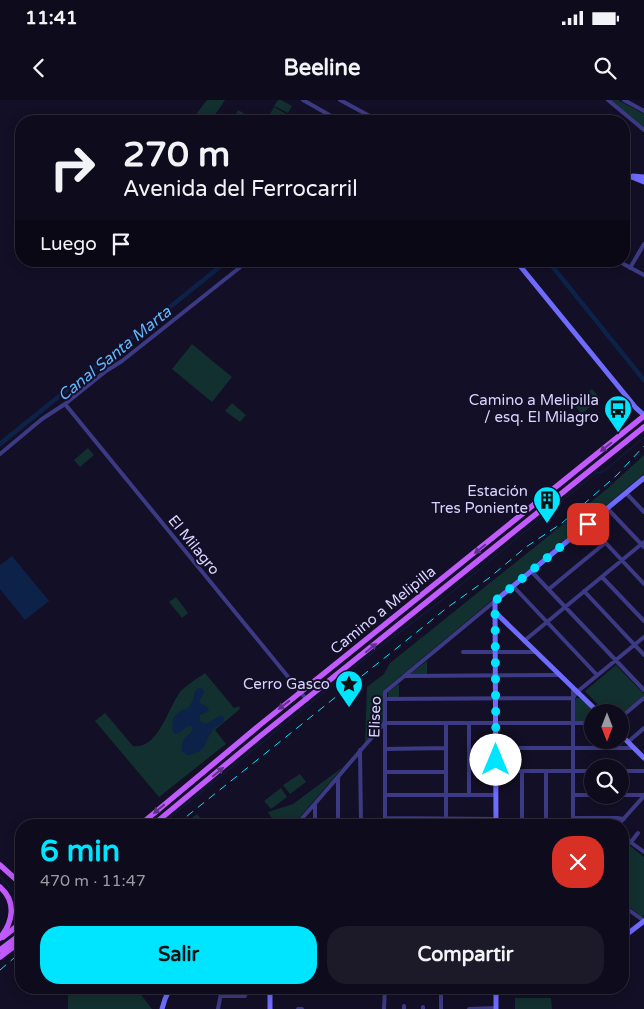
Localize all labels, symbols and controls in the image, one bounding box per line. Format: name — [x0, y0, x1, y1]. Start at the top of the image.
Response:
text: 11:41 — [25, 7, 78, 29]
icon: back — [25, 54, 53, 82]
icon: search — [591, 54, 619, 82]
text: Beeline — [284, 55, 360, 81]
text: 270 m — [123, 134, 230, 176]
icon: right — [40, 135, 105, 200]
text: Avenida del Ferrocarril — [123, 176, 358, 202]
icon: arrive — [107, 230, 135, 258]
text: Luego — [40, 233, 97, 255]
water label: Canal Santa Marta — [54, 301, 176, 406]
place label: Camino a Melipilla / esq. El Milagro — [469, 391, 599, 426]
bus stop icon: Camino a Melipilla / esq. El Milagro — [603, 394, 633, 433]
one-way arrow — [600, 441, 613, 452]
place label: Estación Tres Poniente — [431, 482, 528, 517]
building icon: Estación Tres Poniente — [532, 485, 562, 524]
pin — [567, 503, 609, 545]
icon: arrive — [574, 510, 602, 538]
street label: El Milagro — [164, 512, 224, 578]
one-way arrow — [473, 543, 486, 554]
street label: Camino a Melipilla — [327, 562, 439, 658]
one-way arrow — [365, 642, 378, 653]
place icon: Cerro Gasco — [334, 669, 364, 708]
place label: Cerro Gasco — [243, 675, 330, 693]
street label: Eliseo — [365, 696, 385, 738]
one-way arrow — [278, 700, 291, 710]
north arrow — [584, 704, 629, 749]
map controls — [584, 704, 629, 804]
position arrow — [469, 733, 521, 785]
button: search — [584, 759, 629, 804]
one-way arrow — [211, 766, 224, 777]
one-way arrow — [153, 803, 166, 814]
text: 6 min — [40, 833, 120, 870]
button: close — [552, 836, 604, 888]
text: 470 m · 11:47 — [40, 871, 146, 891]
button: Salir — [40, 926, 317, 984]
button: Compartir — [327, 926, 604, 984]

